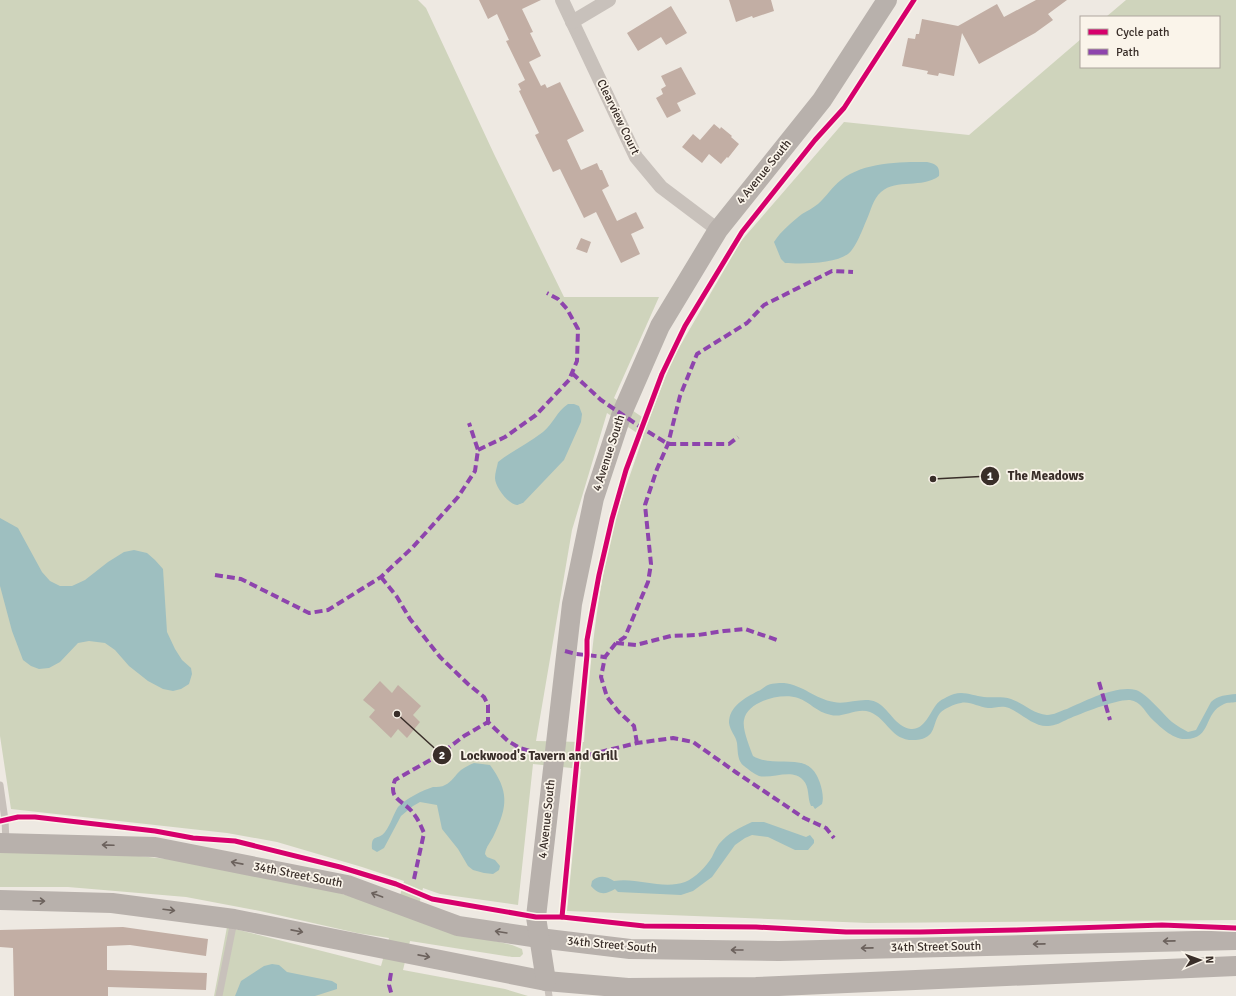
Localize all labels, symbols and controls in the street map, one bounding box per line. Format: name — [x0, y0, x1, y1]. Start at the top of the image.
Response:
legend — [1080, 16, 1220, 68]
text: Cycle path — [1116, 25, 1169, 40]
text: Path — [1116, 45, 1139, 60]
street label: Clearview Court — [593, 77, 643, 157]
street label: 4 Avenue South — [733, 136, 795, 208]
street label: 4 Avenue South — [590, 413, 628, 493]
callout: The Meadows — [980, 463, 1092, 488]
text: The Meadows — [1008, 468, 1084, 484]
text: 1 — [987, 469, 994, 484]
callout: Lockwood's Tavern and Grill — [432, 743, 626, 768]
text: 2 — [439, 748, 445, 763]
text: Lockwood's Tavern and Grill — [460, 748, 618, 764]
street label: 4 Avenue South — [535, 779, 559, 859]
one-way arrow — [102, 841, 115, 849]
one-way arrow — [231, 858, 244, 866]
street label: 34th Street South — [252, 859, 344, 891]
one-way arrow — [371, 891, 383, 899]
one-way arrow — [32, 897, 45, 905]
one-way arrow — [162, 906, 175, 914]
one-way arrow — [290, 927, 303, 935]
one-way arrow — [495, 928, 508, 936]
street label: 34th Street South — [566, 934, 658, 956]
one-way arrow — [1163, 937, 1176, 945]
street label: 34th Street South — [891, 939, 981, 955]
north arrow — [1180, 940, 1220, 980]
one-way arrow — [1033, 941, 1046, 948]
one-way arrow — [861, 945, 874, 952]
one-way arrow — [731, 946, 744, 954]
one-way arrow — [417, 953, 430, 961]
text: N — [1203, 956, 1216, 964]

